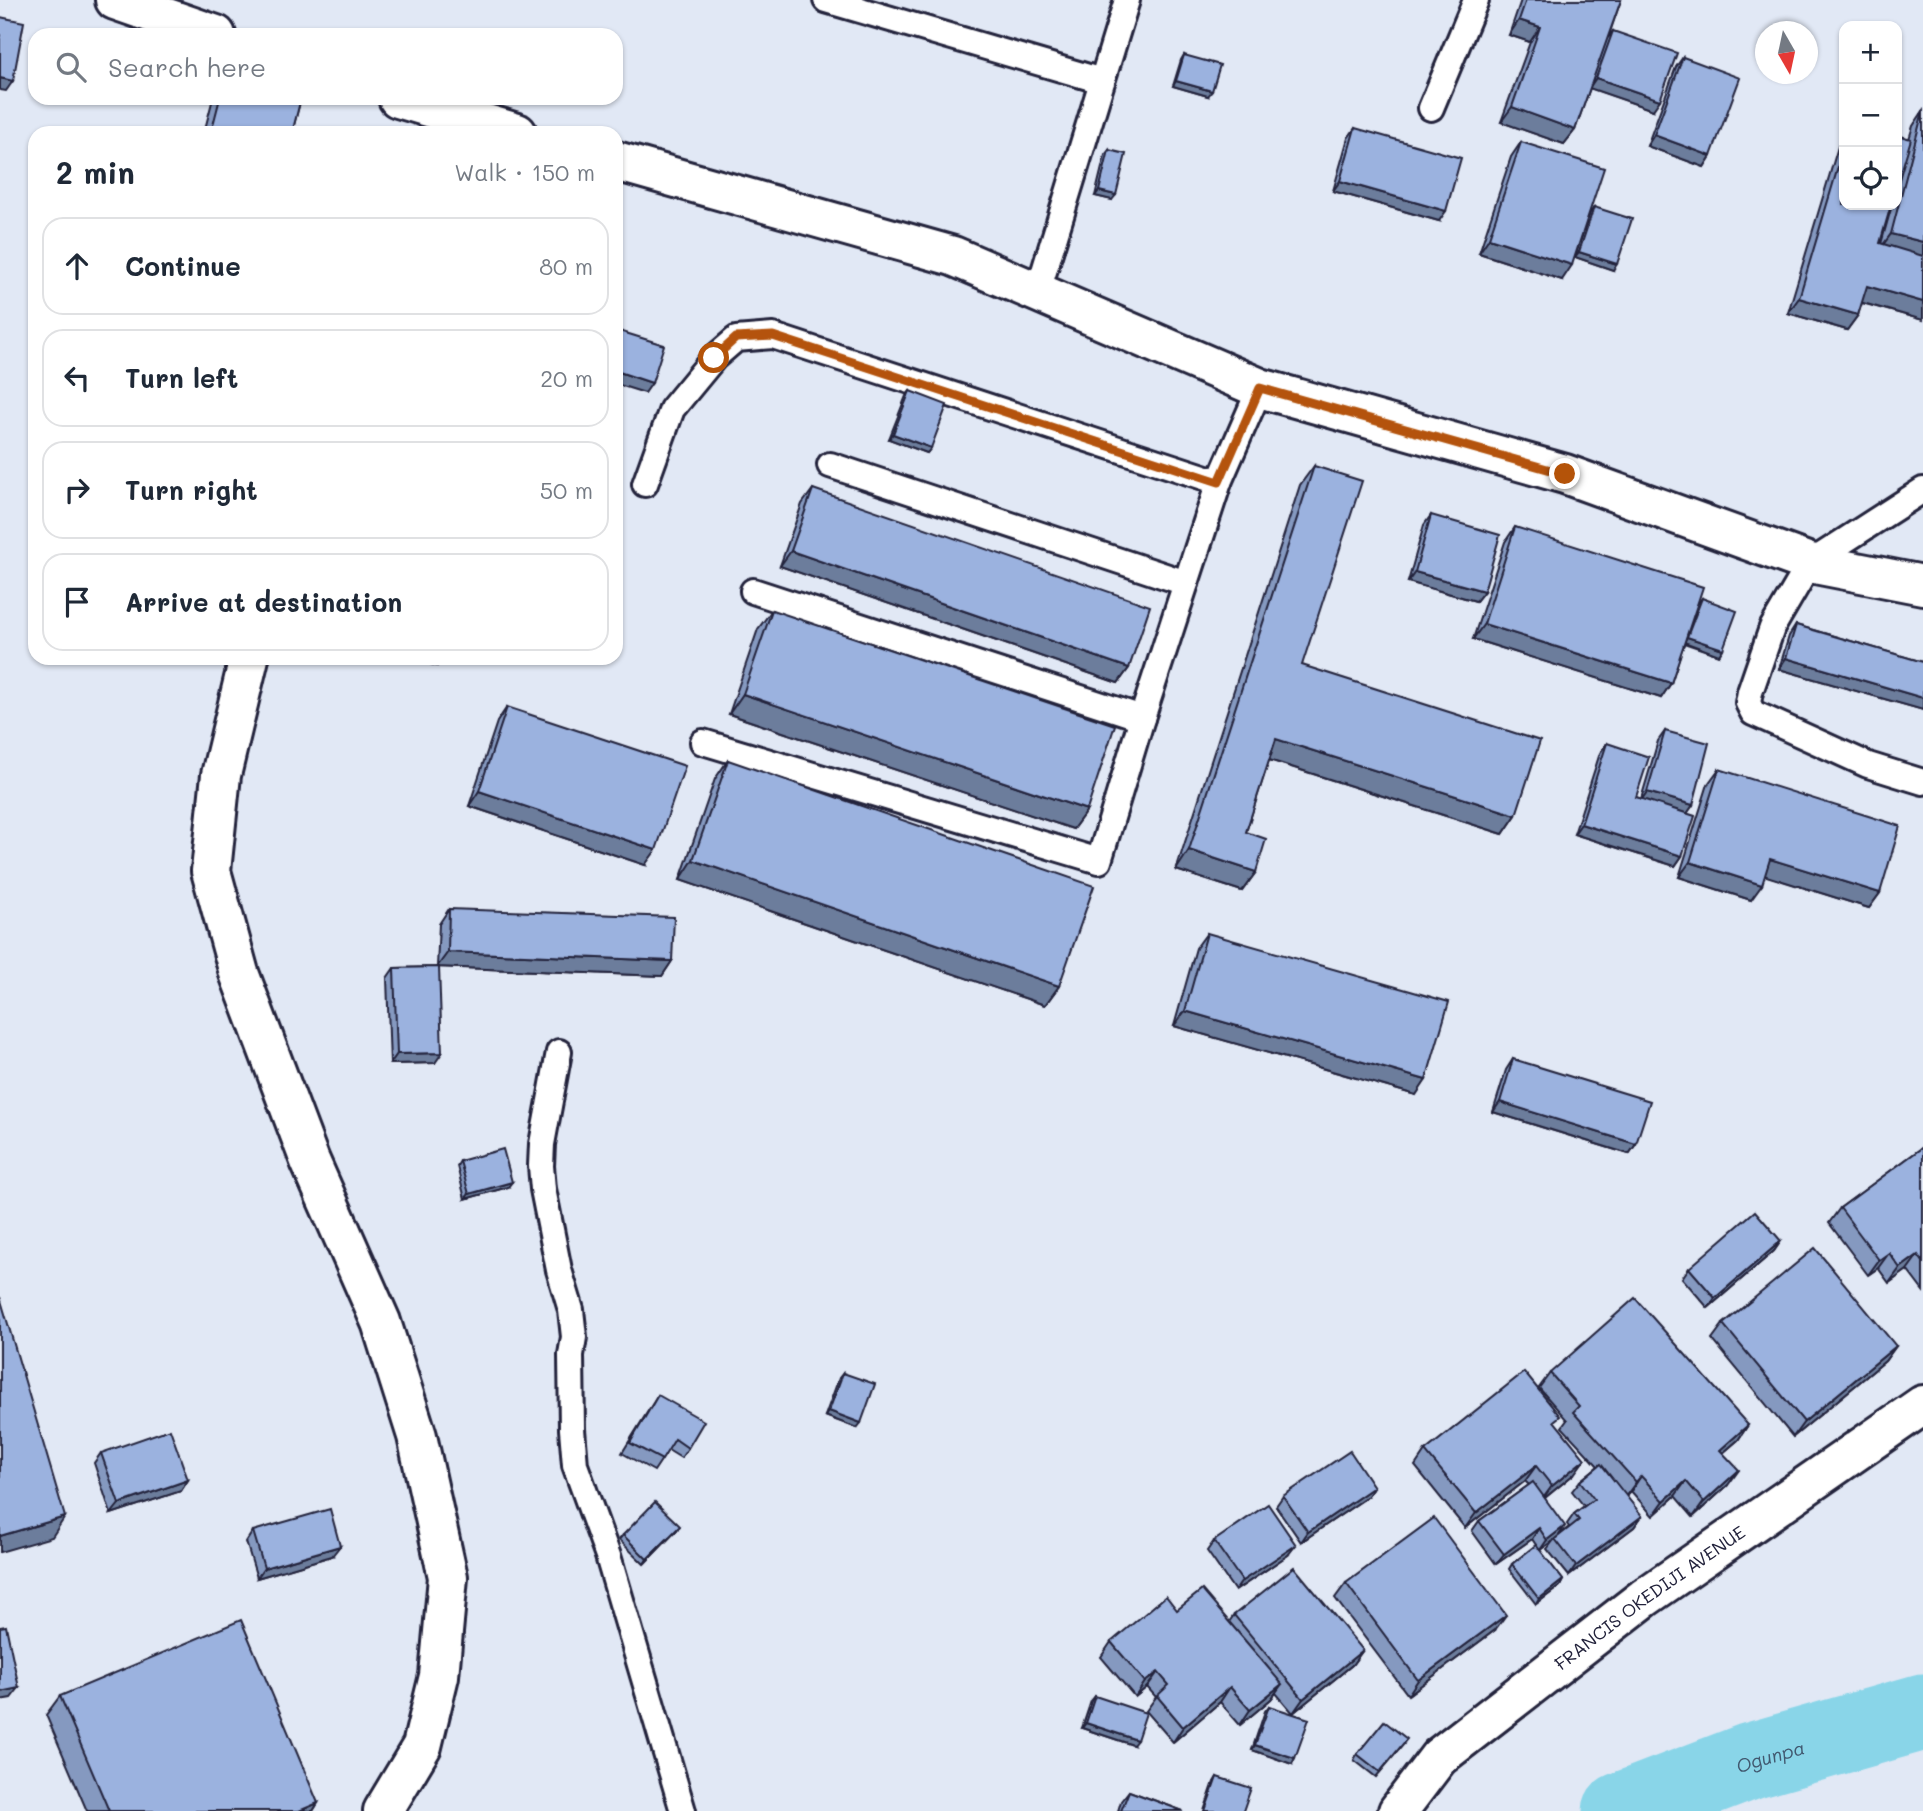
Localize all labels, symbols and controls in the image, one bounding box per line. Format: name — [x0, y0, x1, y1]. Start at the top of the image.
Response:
north arrow — [1755, 21, 1818, 84]
map controls — [1839, 21, 1902, 210]
button: + — [1839, 21, 1902, 84]
search box — [28, 28, 623, 105]
icon: search — [52, 48, 90, 86]
text: Search here — [108, 50, 266, 84]
button: − — [1839, 84, 1902, 147]
button: locate — [1839, 147, 1902, 210]
text: 2 min — [56, 152, 135, 192]
text: Walk · 150 m — [454, 157, 595, 187]
icon: ahead — [58, 247, 96, 285]
text: Continue — [125, 249, 241, 283]
text: 80 m — [539, 251, 593, 281]
route start — [698, 342, 729, 373]
icon: left — [58, 359, 96, 397]
text: Turn left — [125, 361, 238, 395]
text: 20 m — [540, 363, 593, 393]
route end — [1549, 458, 1580, 489]
icon: right — [58, 471, 96, 509]
text: Turn right — [125, 473, 258, 507]
text: 50 m — [540, 475, 593, 505]
icon: arrive — [58, 583, 96, 621]
text: Arrive at destination — [125, 585, 402, 619]
street label: FRANCIS OKEDIJI AVENUE — [1549, 1520, 1750, 1675]
water label: Ogunpa — [1732, 1734, 1807, 1778]

